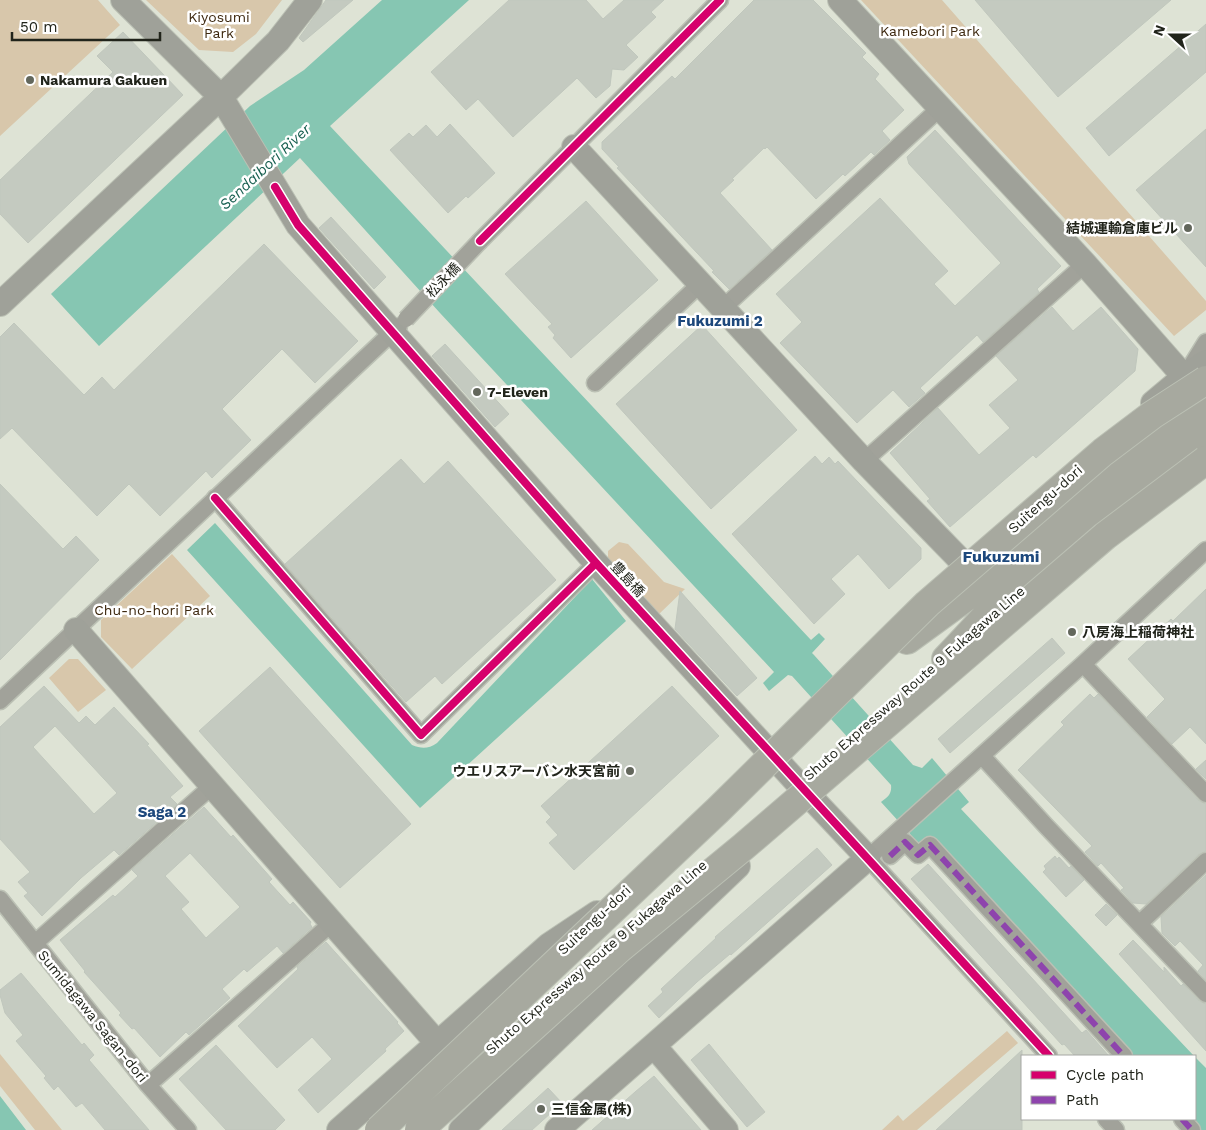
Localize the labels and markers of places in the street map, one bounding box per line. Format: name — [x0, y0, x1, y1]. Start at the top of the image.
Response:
place label: Nakamura Gakuen — [40, 72, 167, 88]
marker: Nakamura Gakuen — [24, 74, 36, 86]
place label: 結城運輸倉庫ビル — [1066, 220, 1178, 236]
marker: 結城運輸倉庫ビル — [1182, 222, 1194, 234]
place label: 7-Eleven — [487, 384, 548, 400]
marker: 7-Eleven — [471, 386, 483, 398]
place label: 八房海上稲荷神社 — [1082, 624, 1194, 640]
marker: 八房海上稲荷神社 — [1066, 626, 1078, 638]
place label: ウエリスアーバン水天宮前 — [452, 763, 620, 779]
marker: ウエリスアーバン水天宮前 — [624, 765, 636, 777]
place label: 三信金属(株) — [551, 1101, 632, 1117]
marker: 三信金属(株) — [535, 1103, 547, 1115]

